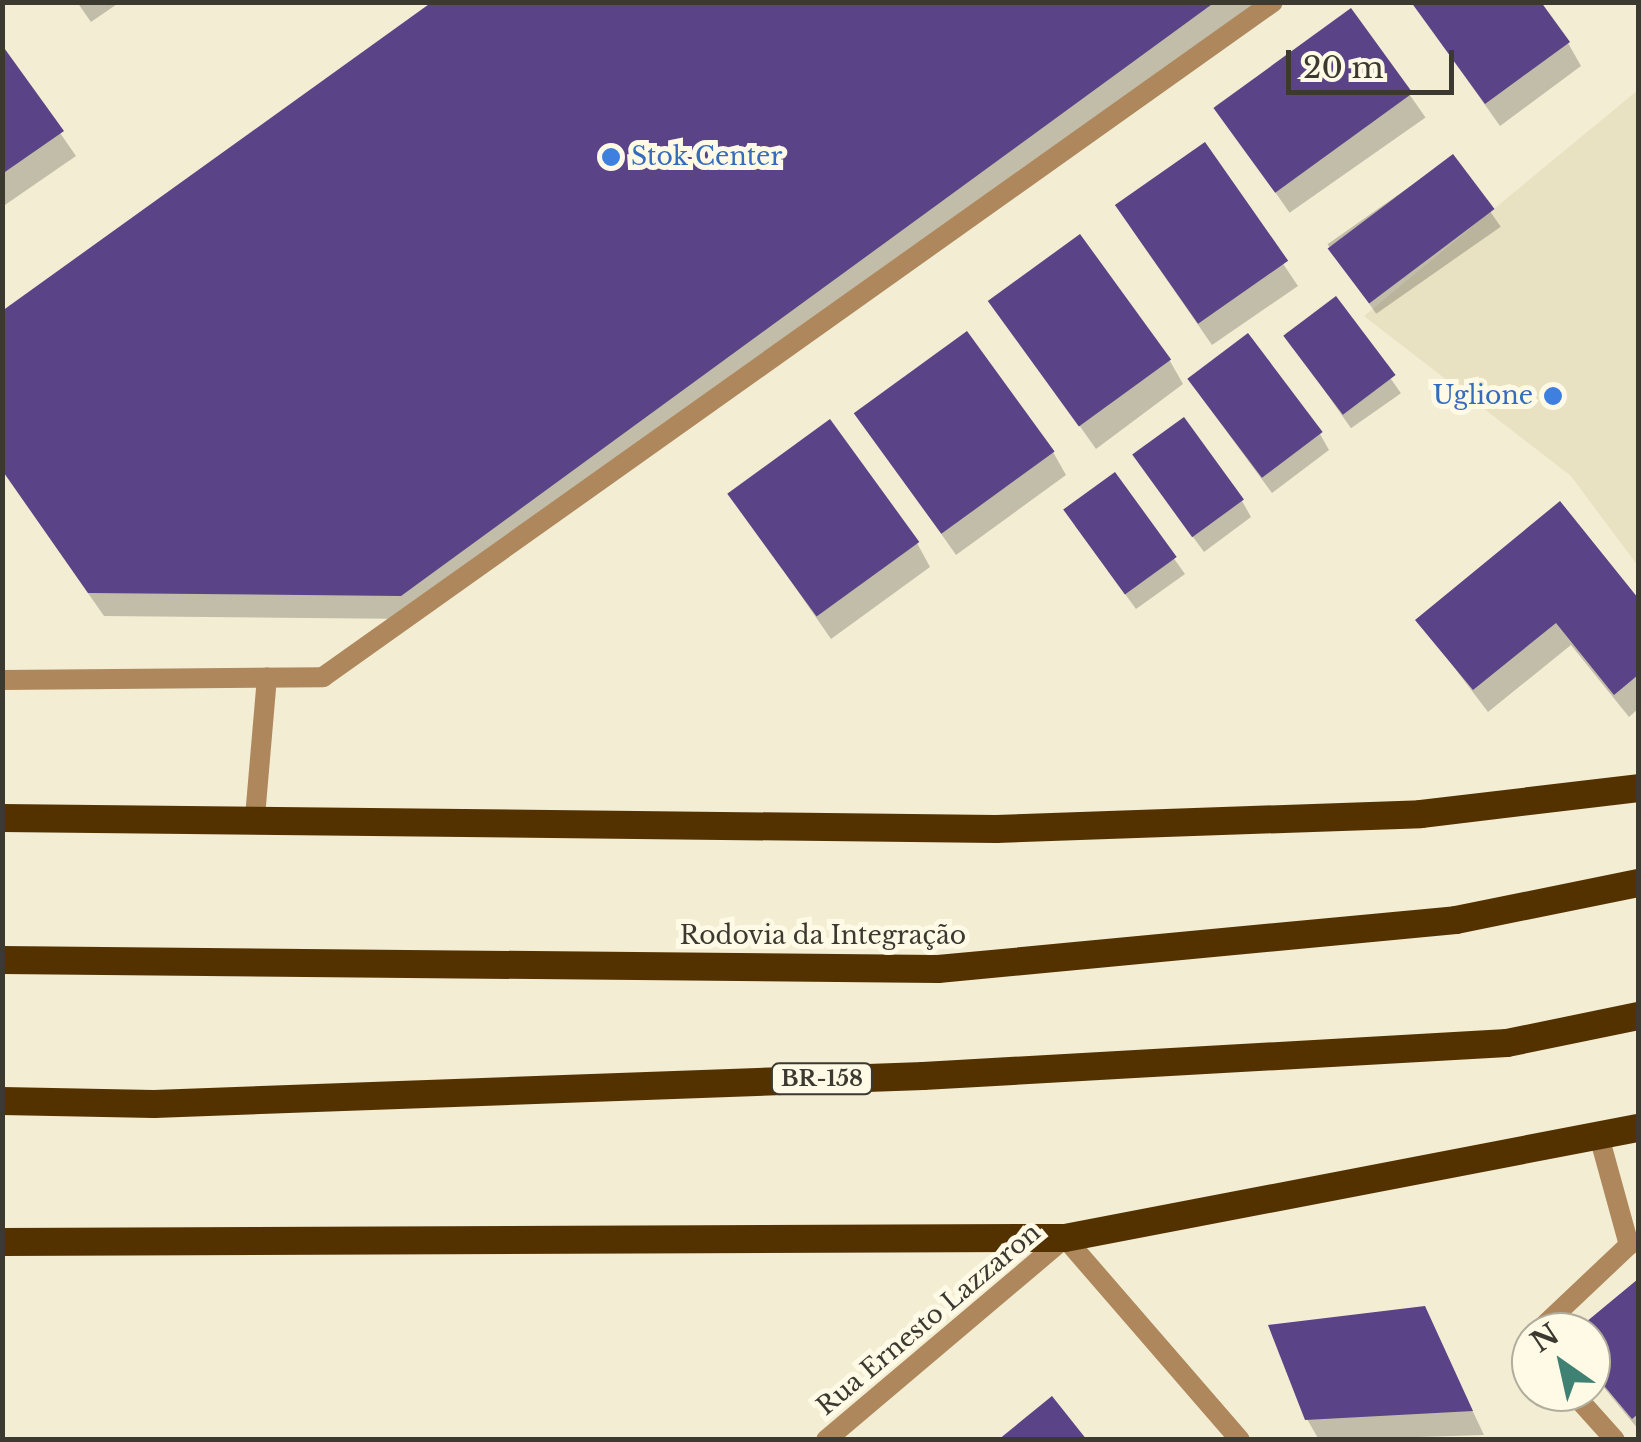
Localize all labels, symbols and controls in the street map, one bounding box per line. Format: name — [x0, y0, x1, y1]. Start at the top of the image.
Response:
scale bar — [1291, 30, 1458, 92]
text: 20 m — [1303, 49, 1384, 86]
place label: Stok Center — [631, 142, 783, 172]
marker: Stok Center — [600, 146, 622, 168]
place label: Uglione — [1433, 381, 1533, 411]
marker: Uglione — [1542, 385, 1564, 407]
street label: Rodovia da Integração — [680, 921, 966, 951]
road number: BR-158 — [770, 1062, 874, 1096]
street label: Rua Ernesto Lazzaron — [811, 1218, 1047, 1422]
north arrow — [1511, 1312, 1611, 1412]
text: N — [1524, 1317, 1566, 1360]

